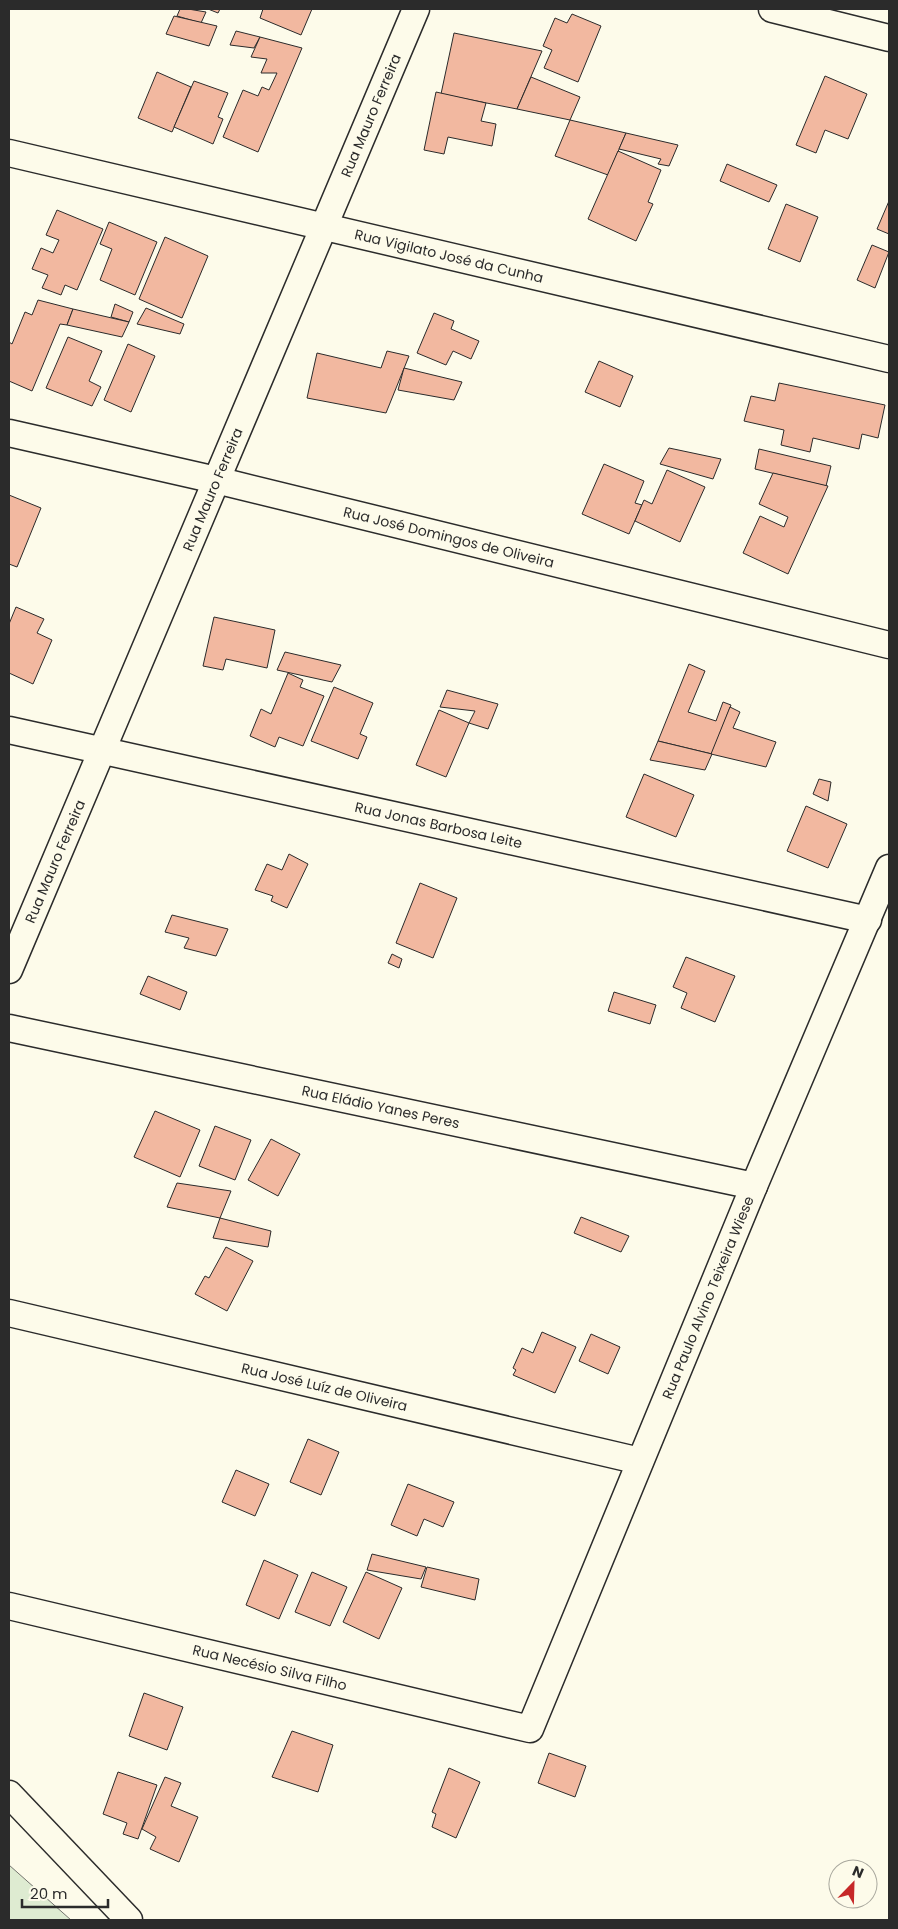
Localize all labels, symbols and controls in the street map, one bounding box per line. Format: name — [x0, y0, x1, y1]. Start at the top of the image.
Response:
street label: Rua Mauro Ferreira — [336, 51, 406, 180]
street label: Rua Vigilato José da Cunha — [353, 224, 545, 288]
street label: Rua Mauro Ferreira — [178, 425, 248, 554]
street label: Rua José Domingos de Oliveira — [341, 502, 556, 573]
street label: Rua Mauro Ferreira — [20, 797, 90, 926]
street label: Rua Jonas Barbosa Leite — [353, 797, 524, 853]
street label: Rua Eládio Yanes Peres — [300, 1080, 461, 1133]
street label: Rua Paulo Alvino Teixeira Wiese — [657, 1193, 759, 1402]
street label: Rua José Luíz de Oliveira — [239, 1358, 409, 1416]
street label: Rua Necésio Silva Filho — [191, 1640, 349, 1695]
north arrow — [828, 1859, 878, 1909]
text: N — [849, 1861, 867, 1883]
scale bar — [22, 1876, 109, 1908]
text: 20 m — [30, 1883, 68, 1904]

